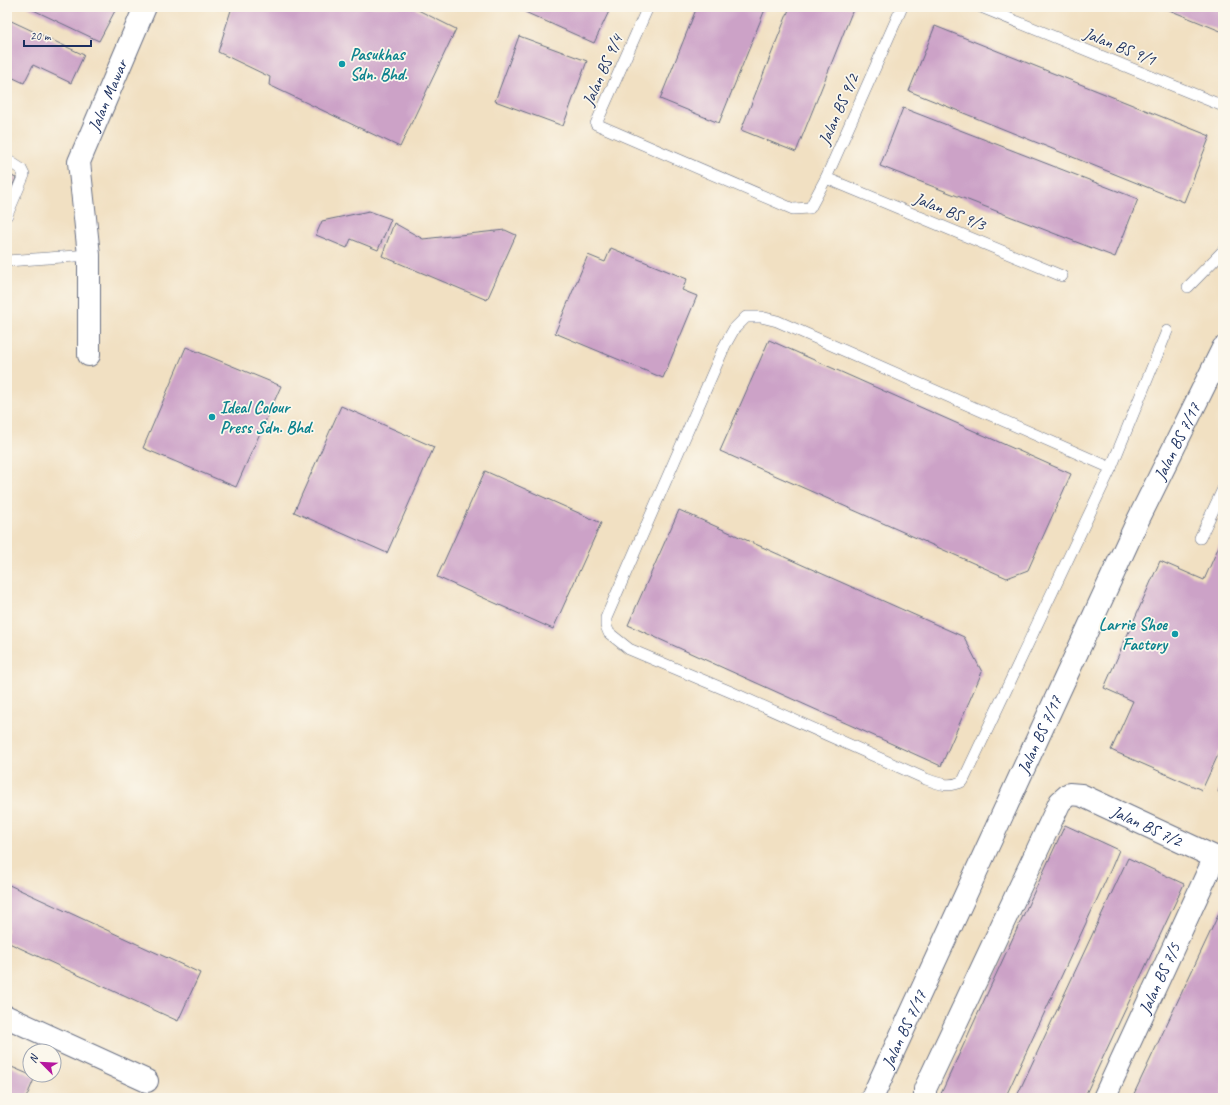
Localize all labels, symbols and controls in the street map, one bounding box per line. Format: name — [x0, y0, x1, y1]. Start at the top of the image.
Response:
scale bar — [24, 22, 91, 48]
street label: Jalan BS 9/1 — [1080, 22, 1160, 71]
text: 20 m — [30, 28, 52, 44]
street label: Jalan BS 9/4 — [577, 29, 628, 110]
place label: Pasukhas Sdn. Bhd. — [350, 44, 408, 85]
street label: Jalan Mawar — [83, 55, 133, 135]
marker: Pasukhas Sdn. Bhd. — [337, 59, 347, 69]
street label: Jalan BS 9/2 — [813, 69, 864, 149]
street label: Jalan BS 9/3 — [910, 187, 990, 236]
place label: Ideal Colour Press Sdn. Bhd. — [220, 397, 314, 438]
street label: Jalan BS 7/17 — [1149, 398, 1206, 484]
marker: Ideal Colour Press Sdn. Bhd. — [207, 412, 217, 422]
place label: Larrie Shoe Factory — [1099, 614, 1169, 655]
marker: Larrie Shoe Factory — [1170, 629, 1180, 639]
street label: Jalan BS 7/17 — [1012, 691, 1067, 778]
street label: Jalan BS 7/2 — [1107, 800, 1187, 852]
street label: Jalan BS 7/5 — [1134, 938, 1186, 1018]
street label: Jalan BS 7/17 — [877, 986, 932, 1072]
north arrow — [22, 1043, 62, 1083]
text: N — [25, 1051, 42, 1065]

